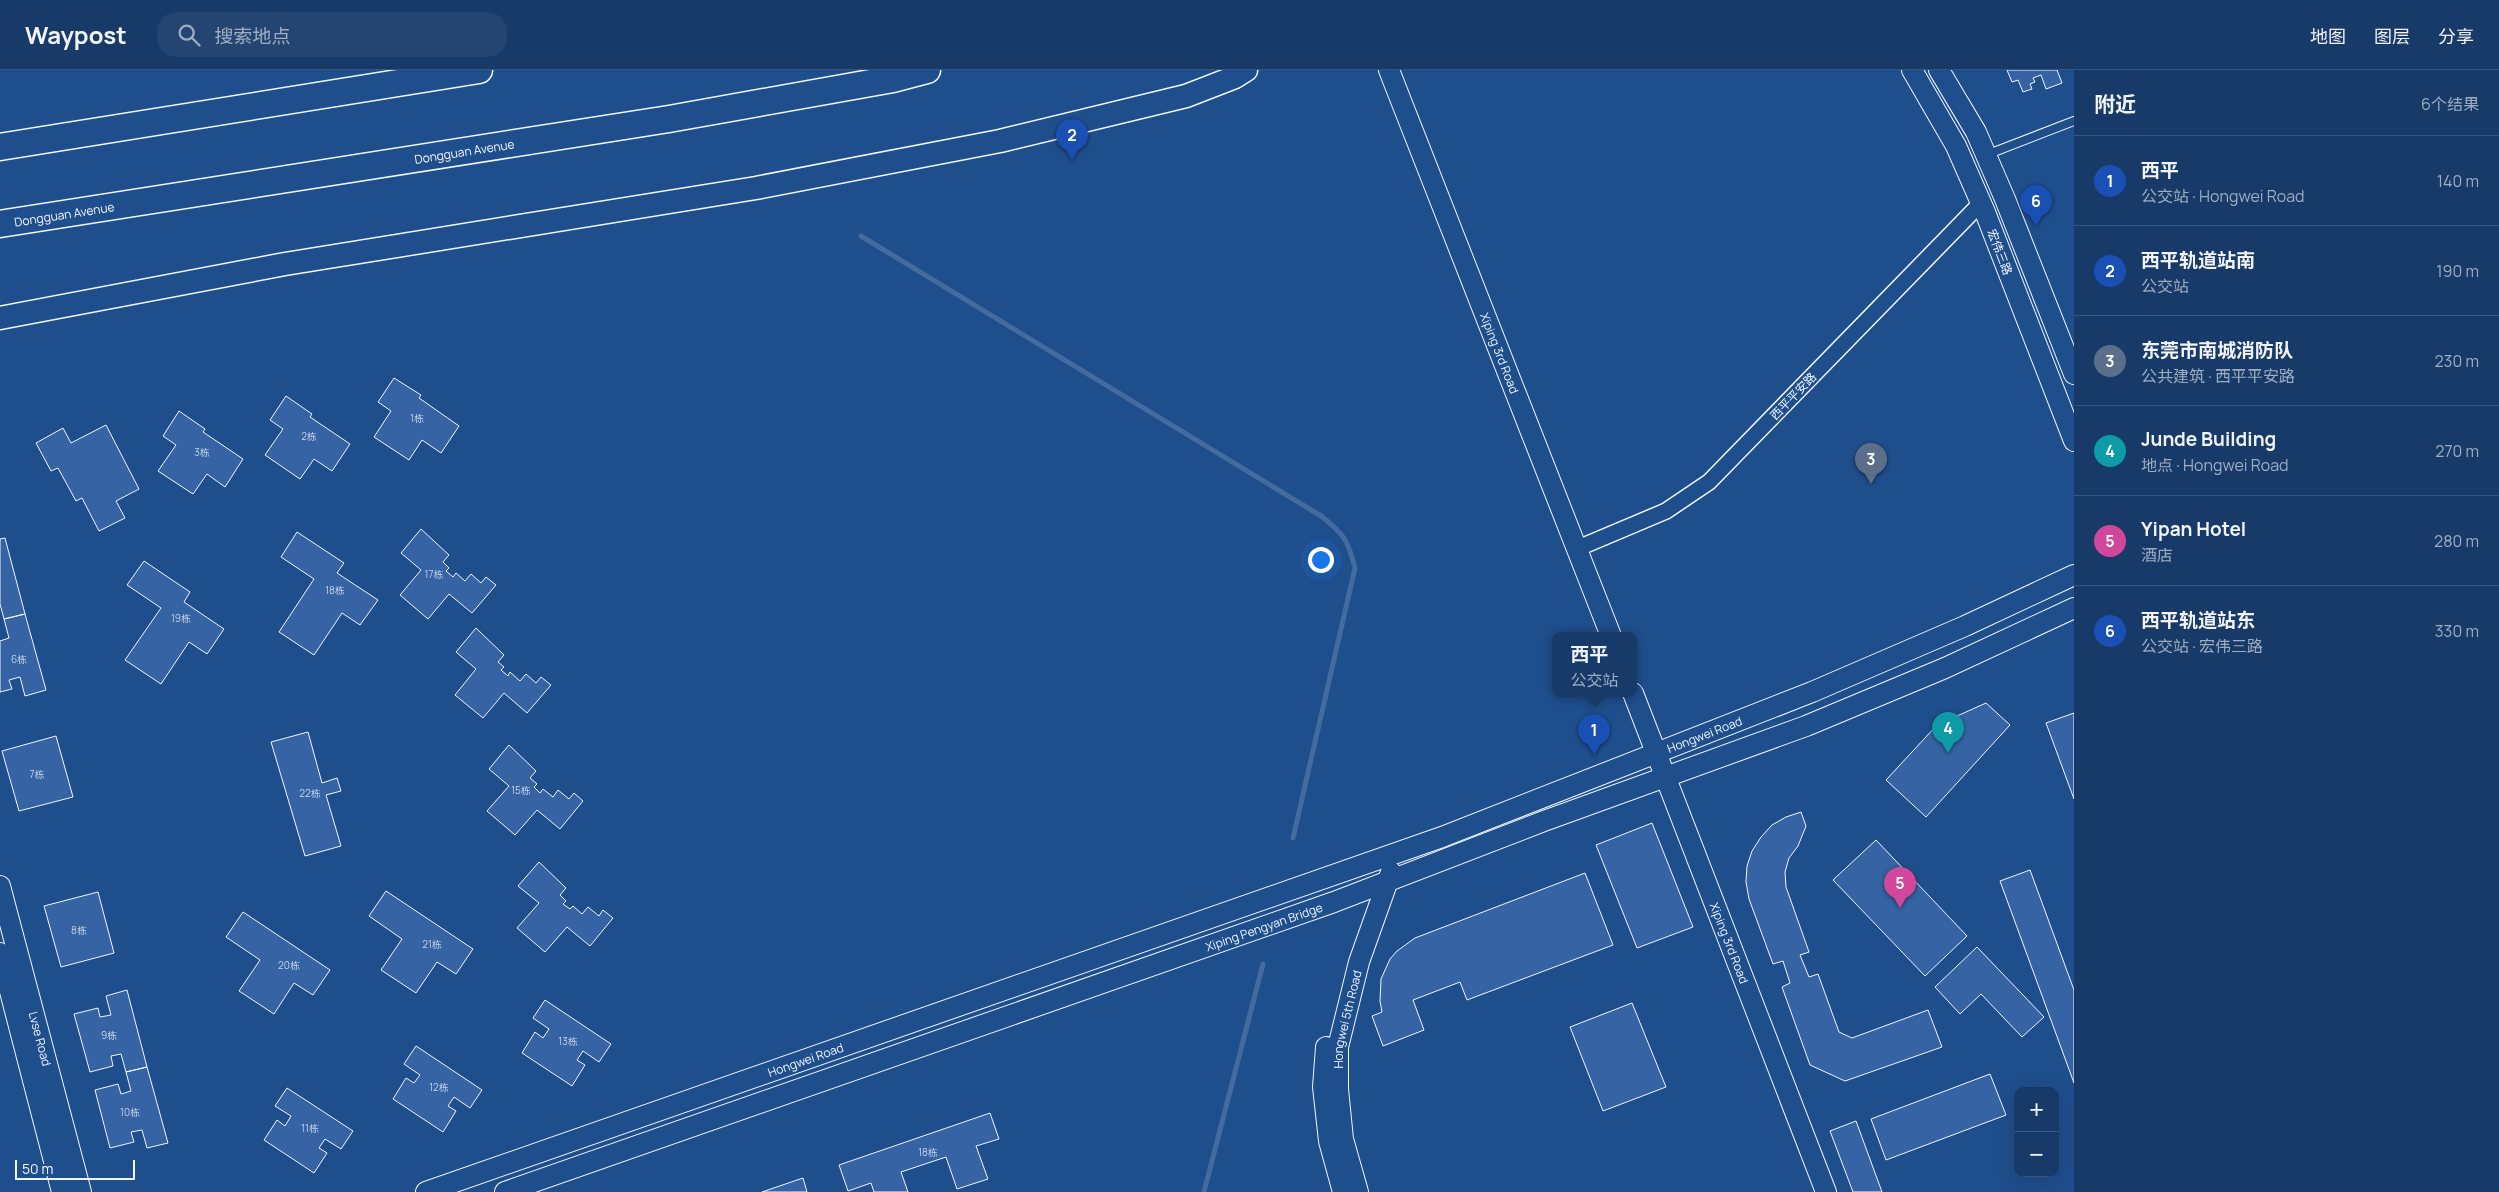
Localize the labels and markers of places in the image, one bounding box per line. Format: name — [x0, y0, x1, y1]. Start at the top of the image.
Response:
pin: 2 — [1056, 119, 1088, 160]
pin: 6 — [2020, 185, 2052, 226]
pin: 3 — [1855, 443, 1887, 484]
pin: 4 — [1932, 712, 1964, 753]
pin: 1 — [1578, 714, 1610, 755]
pin: 5 — [1884, 867, 1916, 908]

